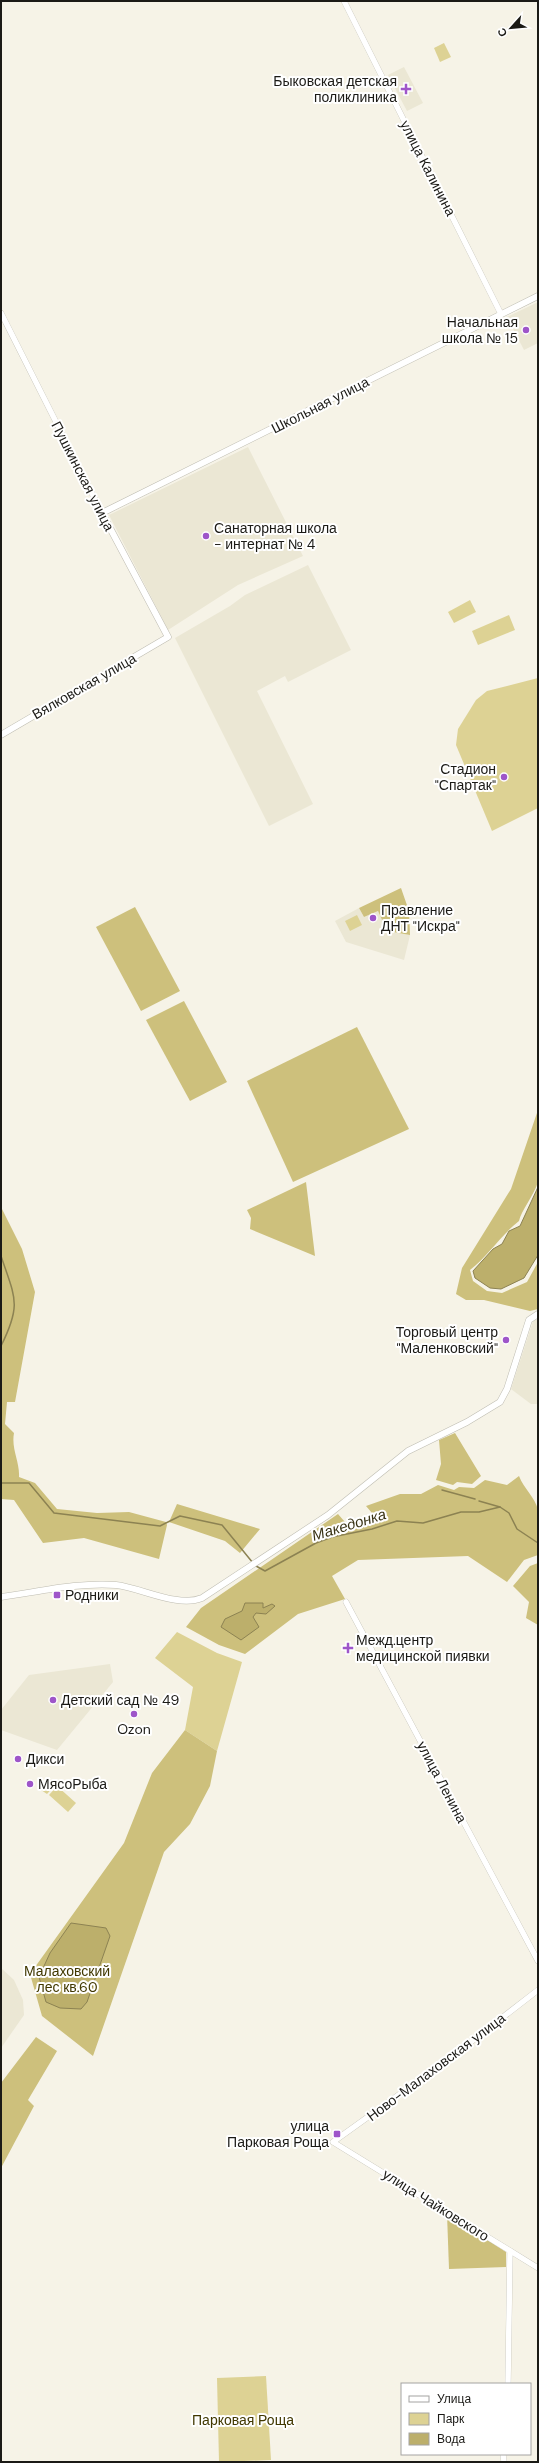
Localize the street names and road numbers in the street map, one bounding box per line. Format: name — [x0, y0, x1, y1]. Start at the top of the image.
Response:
street label: улица Калинина — [396, 117, 460, 219]
street label: Школьная улица — [268, 373, 372, 437]
street label: Пушкинская улица — [48, 418, 119, 534]
street label: Вялковская улица — [29, 649, 139, 723]
street label: улица Ленина — [413, 1738, 471, 1826]
street label: Ново-Малаховская улица — [363, 2009, 509, 2125]
street label: улица Чайковского — [379, 2165, 493, 2245]

